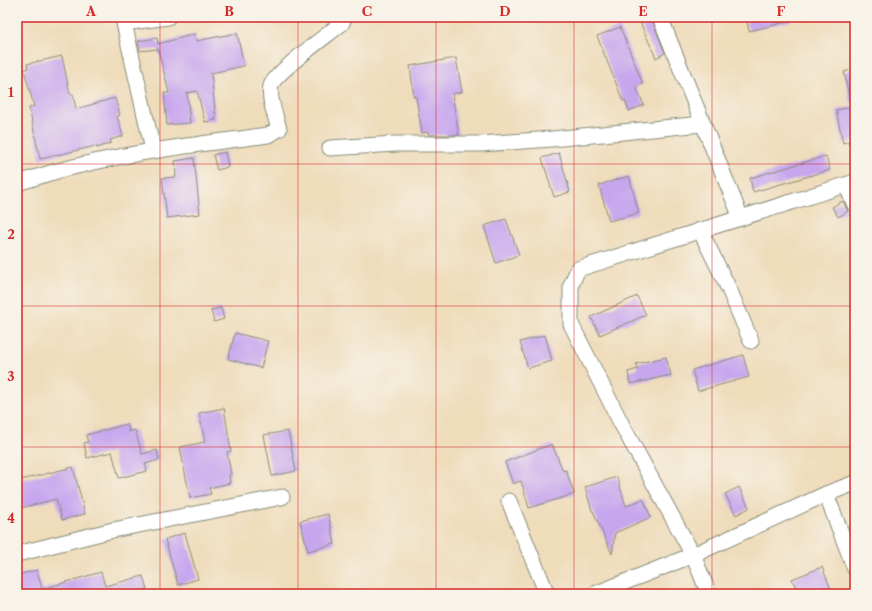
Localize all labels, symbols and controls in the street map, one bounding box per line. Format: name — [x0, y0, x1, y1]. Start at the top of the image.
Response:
text: A — [85, 3, 97, 19]
text: B — [224, 3, 234, 19]
text: C — [362, 3, 372, 19]
text: D — [499, 3, 511, 19]
text: E — [638, 3, 648, 19]
text: F — [777, 3, 786, 19]
text: 1 — [8, 84, 14, 100]
text: 2 — [7, 226, 15, 242]
text: 3 — [7, 368, 15, 384]
text: 4 — [7, 510, 15, 526]

